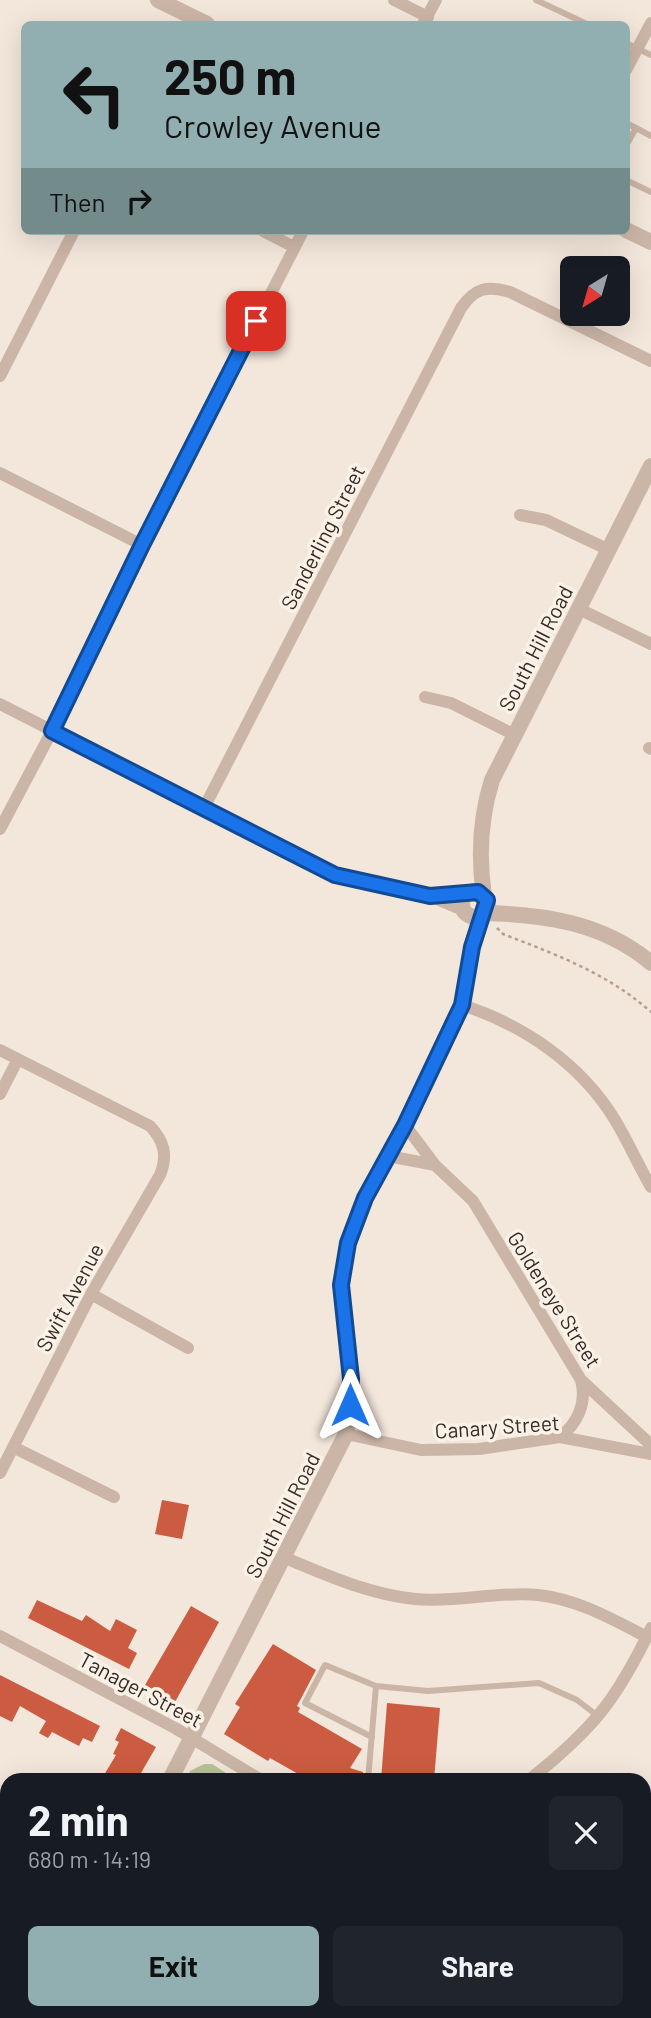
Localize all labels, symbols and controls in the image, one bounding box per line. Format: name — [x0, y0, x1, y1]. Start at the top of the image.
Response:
text: 250 m — [164, 46, 297, 105]
icon: left — [49, 49, 140, 140]
text: Crowley Avenue — [164, 106, 382, 144]
icon: right — [120, 182, 158, 220]
text: Then — [49, 186, 106, 217]
north arrow — [560, 256, 630, 326]
map controls — [560, 256, 630, 326]
pin — [226, 291, 286, 351]
icon: arrive — [237, 302, 275, 340]
street label: Sanderling Street — [275, 461, 369, 613]
street label: South Hill Road — [493, 581, 577, 715]
street label: Goldeneye Street — [503, 1226, 607, 1372]
street label: Swift Avenue — [30, 1239, 108, 1355]
position arrow — [313, 1368, 387, 1442]
street label: Canary Street — [434, 1409, 560, 1443]
street label: South Hill Road — [240, 1448, 324, 1582]
street label: Tanager Street — [75, 1646, 207, 1732]
text: 2 min — [28, 1794, 129, 1844]
button: close — [549, 1796, 623, 1870]
text: 680 m · 14:19 — [28, 1845, 151, 1873]
button: Exit — [28, 1926, 319, 2006]
button: Share — [333, 1926, 623, 2006]

